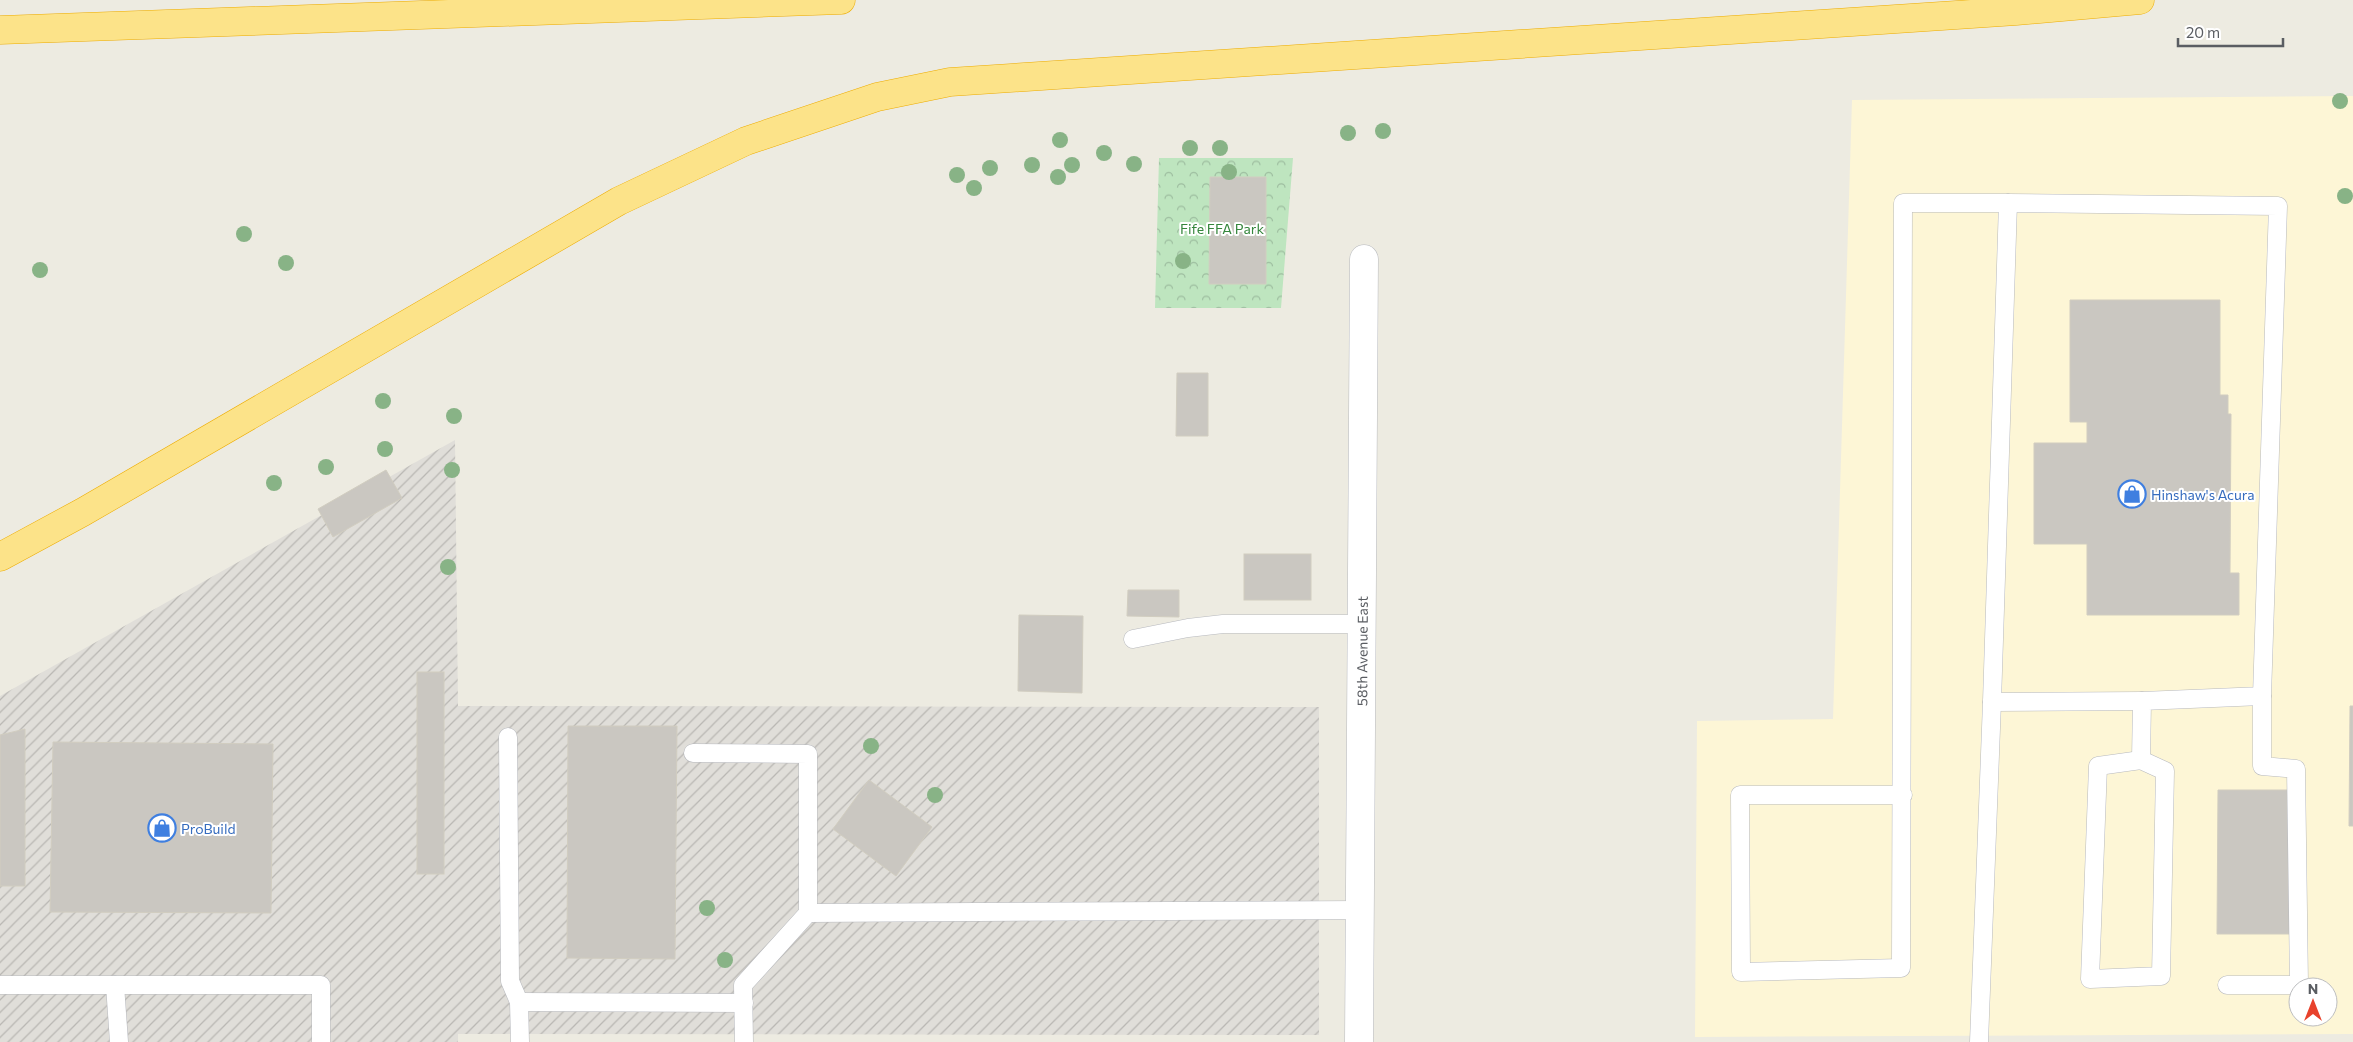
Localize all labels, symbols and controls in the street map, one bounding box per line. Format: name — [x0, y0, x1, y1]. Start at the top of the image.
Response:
scale bar — [2178, 15, 2283, 47]
text: 20 m — [2186, 23, 2220, 41]
park label: Fife FFA Park — [1180, 220, 1264, 237]
shop icon: Hinshaw's Acura — [2117, 479, 2147, 509]
place label: Hinshaw's Acura — [2151, 486, 2255, 503]
street label: 58th Avenue East — [1353, 596, 1370, 706]
shop icon: ProBuild — [147, 813, 177, 843]
place label: ProBuild — [181, 820, 236, 837]
north arrow — [2288, 977, 2338, 1027]
text: N — [2308, 980, 2318, 997]

